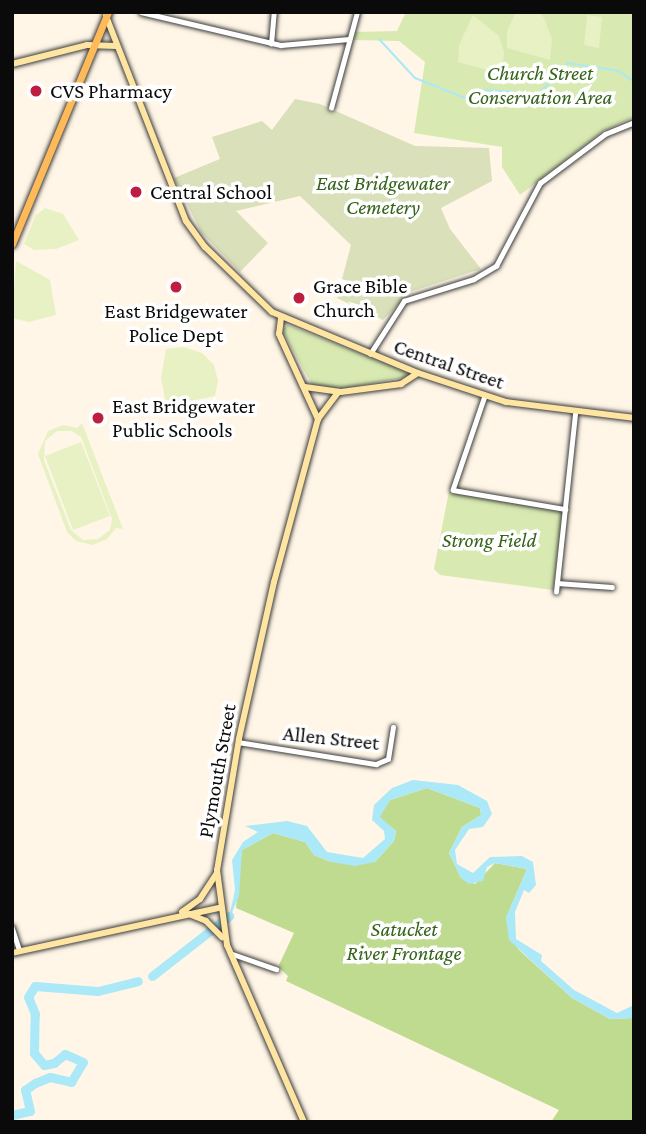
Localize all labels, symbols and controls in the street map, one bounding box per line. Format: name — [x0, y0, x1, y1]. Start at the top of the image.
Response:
park label: Church Street Conservation Area — [468, 60, 612, 110]
place label: CVS Pharmacy — [50, 78, 172, 104]
marker: CVS Pharmacy — [28, 83, 44, 99]
park label: East Bridgewater Cemetery — [316, 170, 450, 220]
place label: Central School — [150, 179, 272, 205]
marker: Central School — [128, 184, 144, 200]
place label: Grace Bible Church — [313, 273, 407, 323]
marker: East Bridgewater Police Dept — [168, 279, 184, 295]
marker: Grace Bible Church — [291, 290, 307, 306]
place label: East Bridgewater Police Dept — [104, 298, 248, 348]
street label: Central Street — [390, 333, 508, 395]
place label: East Bridgewater Public Schools — [112, 393, 256, 443]
marker: East Bridgewater Public Schools — [90, 410, 106, 426]
park label: Strong Field — [442, 527, 536, 553]
street label: Plymouth Street — [193, 702, 241, 840]
street label: Allen Street — [282, 720, 380, 756]
park label: Satucket River Frontage — [346, 916, 462, 966]

